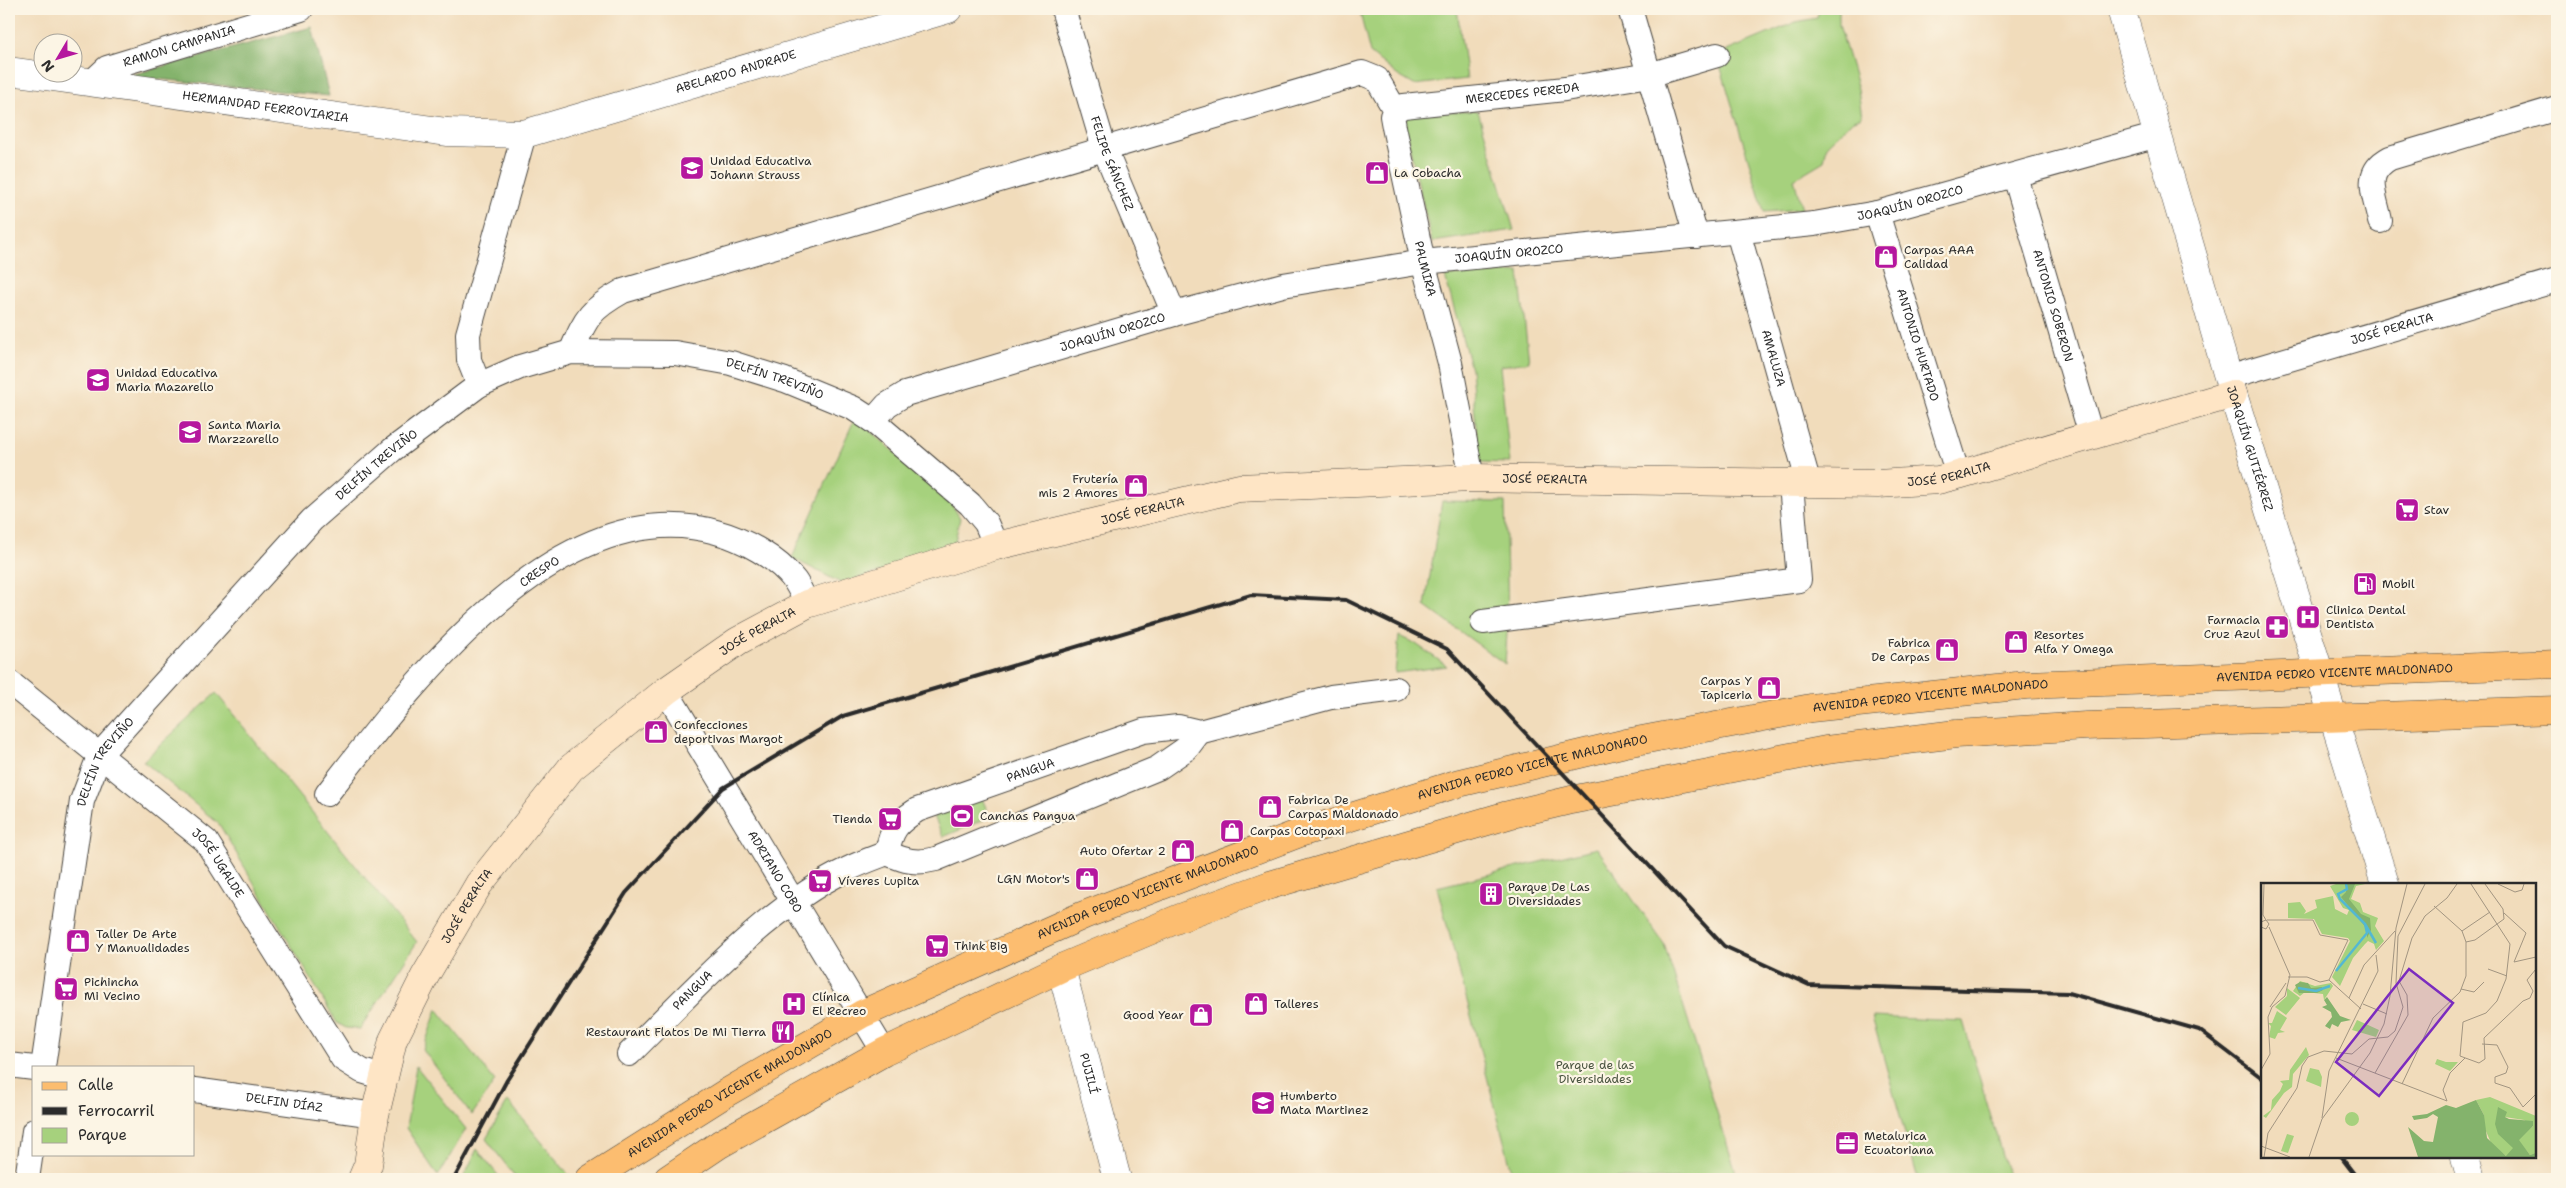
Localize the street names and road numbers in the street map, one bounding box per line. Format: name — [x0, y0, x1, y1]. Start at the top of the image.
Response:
street label: RAMON CAMPANIA — [121, 21, 238, 71]
street label: ABELARDO ANDRADE — [673, 46, 798, 97]
street label: MERCEDES PEREDA — [1465, 79, 1581, 107]
street label: HERMANDAD FERROVIARIA — [181, 87, 350, 126]
street label: FELIPE SÁNCHEZ — [1087, 114, 1137, 213]
street label: JOAQUÍN OROZCO — [1856, 181, 1965, 224]
street label: PALMIRA — [1411, 240, 1440, 298]
street label: JOAQUÍN OROZCO — [1454, 240, 1564, 267]
street label: ANTONIO SOBERON — [2029, 247, 2077, 364]
street label: ANTONIO HURTADO — [1893, 287, 1943, 403]
street label: JOAQUÍN OROZCO — [1058, 309, 1167, 355]
street label: JOSÉ PERALTA — [2349, 309, 2435, 348]
street label: AMALUZA — [1758, 328, 1789, 389]
street label: DELFÍN TREVIÑO — [725, 354, 826, 403]
street label: JOAQUÍN GUTIÉRREZ — [2223, 384, 2277, 513]
street label: DELFÍN TREVIÑO — [332, 426, 421, 504]
street label: JOSÉ PERALTA — [1907, 458, 1993, 490]
street label: JOSÉ PERALTA — [1502, 470, 1588, 488]
street label: JOSÉ PERALTA — [1099, 493, 1186, 529]
street label: CRESPO — [516, 553, 562, 591]
street label: JOSÉ PERALTA — [716, 603, 799, 659]
street label: AVENIDA PEDRO VICENTE MALDONADO — [2216, 660, 2453, 685]
street label: AVENIDA PEDRO VICENTE MALDONADO — [1812, 676, 2049, 716]
street label: DELFÍN TREVIÑO — [73, 714, 138, 807]
street label: AVENIDA PEDRO VICENTE MALDONADO — [1415, 731, 1649, 804]
street label: PANGUA — [1004, 754, 1057, 786]
street label: JOSÉ UGALDE — [189, 825, 248, 901]
street label: ADRIANO COBO — [744, 828, 806, 916]
street label: AVENIDA PEDRO VICENTE MALDONADO — [1034, 841, 1261, 943]
street label: JOSÉ PERALTA — [438, 865, 496, 946]
street label: PANGUA — [669, 967, 716, 1014]
street label: AVENIDA PEDRO VICENTE MALDONADO — [624, 1025, 835, 1161]
street label: PUJILÍ — [1076, 1051, 1102, 1096]
street label: DELFIN DÍAZ — [245, 1089, 324, 1116]

